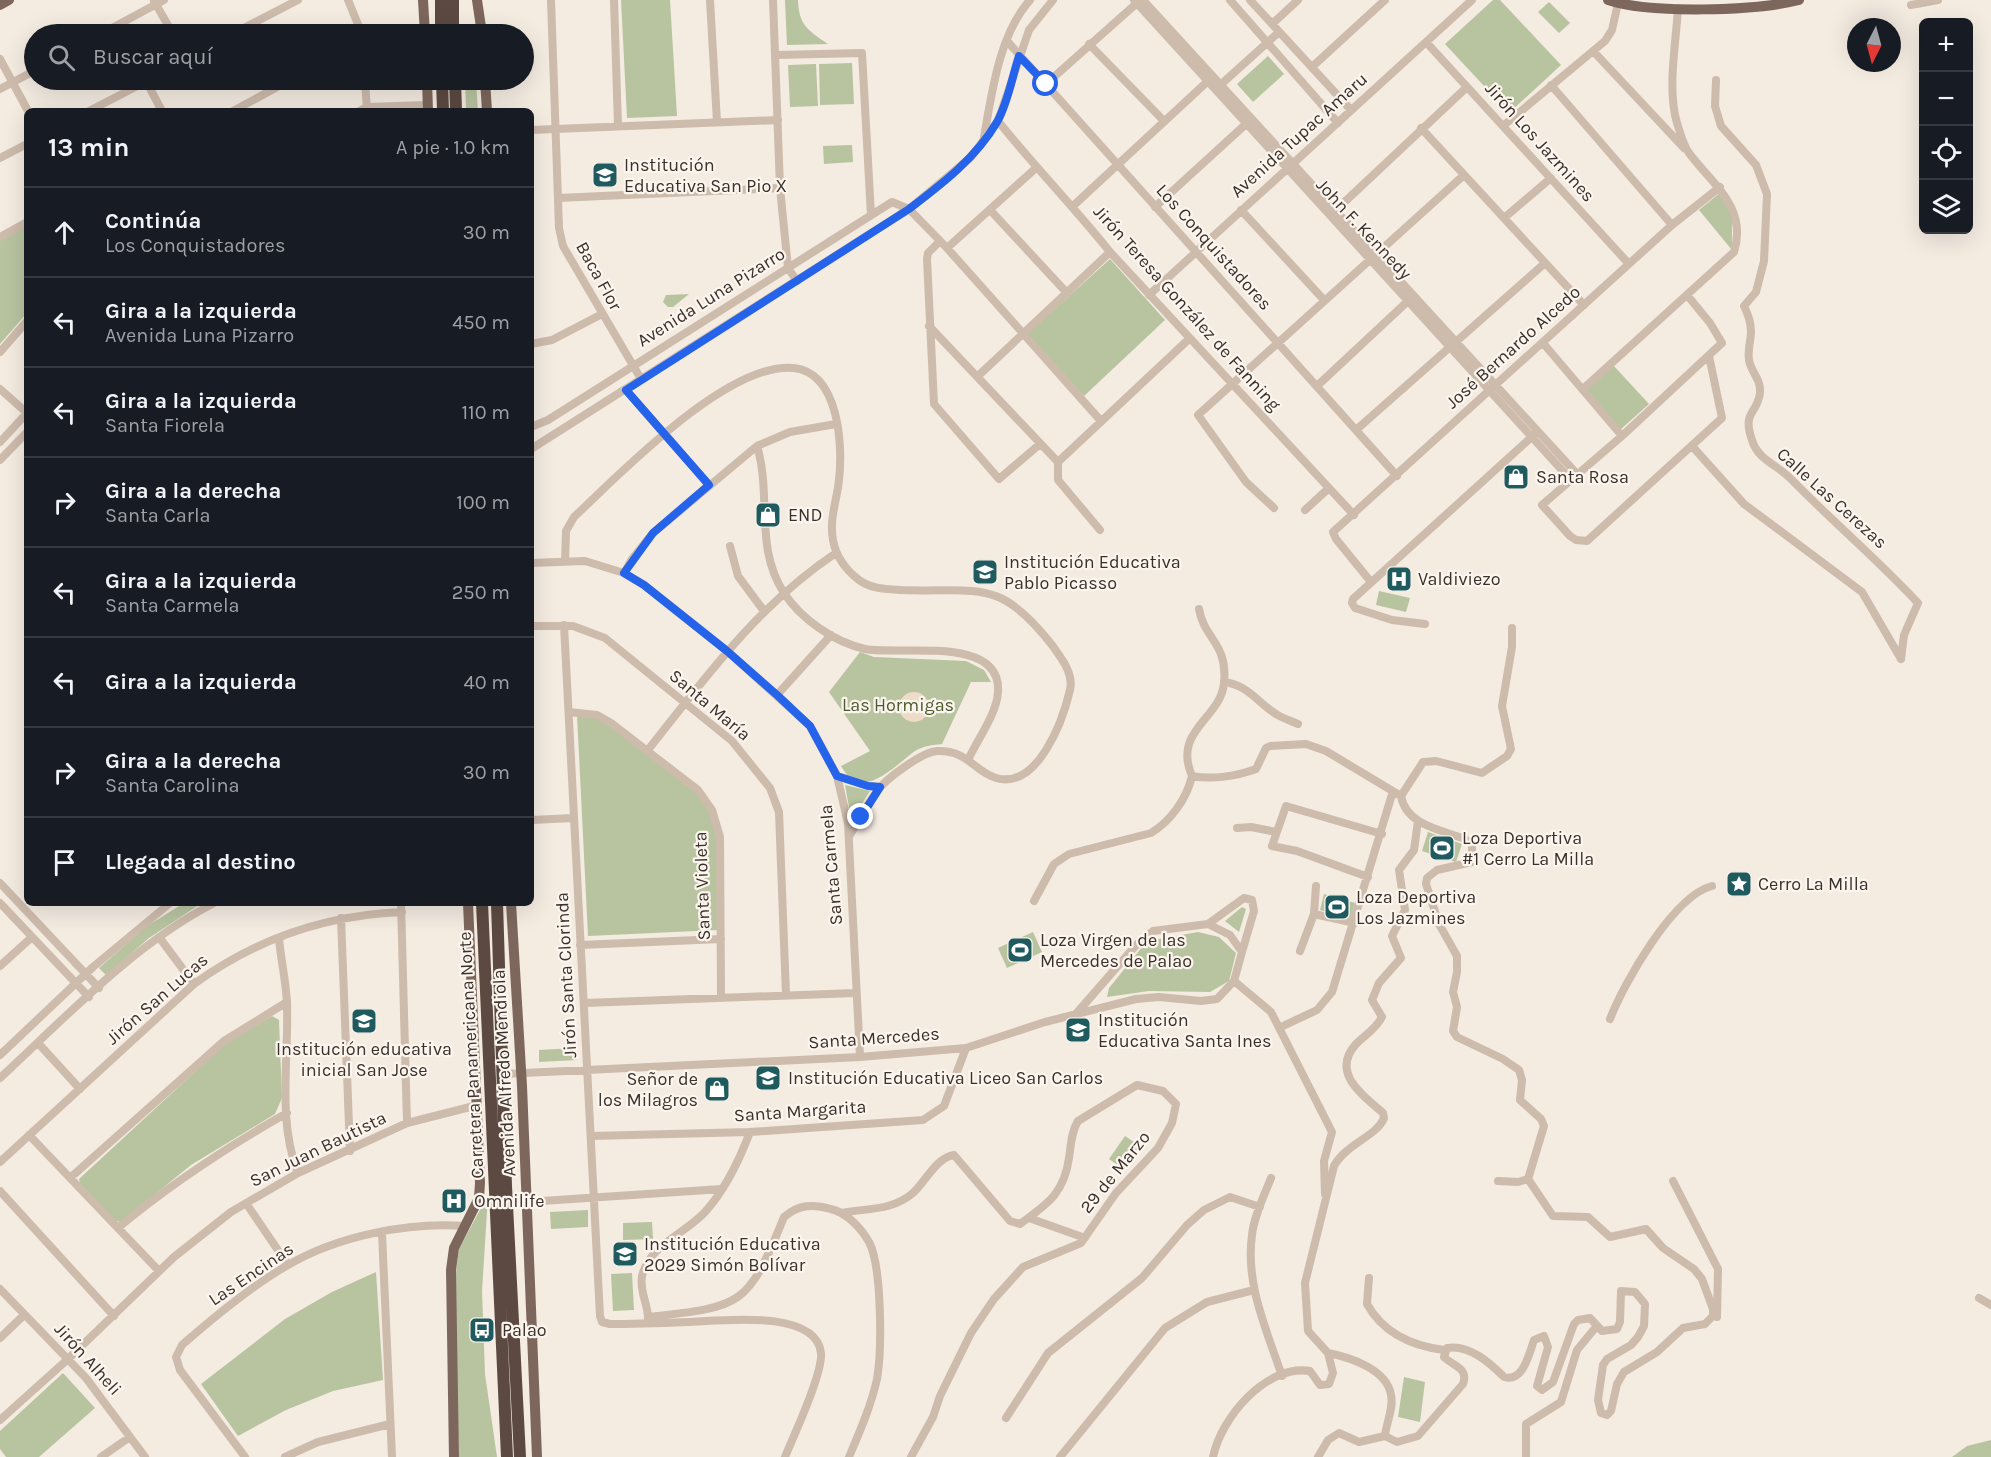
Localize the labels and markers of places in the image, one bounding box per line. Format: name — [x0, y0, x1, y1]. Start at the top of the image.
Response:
place label: Institución Educativa San Pio X — [624, 154, 787, 197]
school or university icon: Institución Educativa San Pio X — [590, 160, 620, 190]
shop icon: Santa Rosa — [1501, 462, 1531, 492]
place label: Santa Rosa — [1536, 466, 1629, 488]
shop icon: END — [753, 500, 783, 530]
place label: END — [788, 504, 822, 526]
place label: Institución Educativa Pablo Picasso — [1004, 551, 1181, 594]
school or university icon: Institución Educativa Pablo Picasso — [970, 557, 1000, 587]
hospital icon: Valdiviezo — [1384, 564, 1414, 594]
place label: Valdiviezo — [1418, 568, 1501, 590]
place label: Loza Deportiva #1 Cerro La Milla — [1462, 827, 1594, 870]
sports icon: Loza Deportiva #1 Cerro La Milla — [1427, 833, 1457, 863]
place icon: Cerro La Milla — [1724, 869, 1754, 899]
place label: Cerro La Milla — [1758, 873, 1869, 895]
place label: Loza Deportiva Los Jazmines — [1356, 886, 1476, 929]
sports icon: Loza Deportiva Los Jazmines — [1322, 892, 1352, 922]
place label: Loza Virgen de las Mercedes de Palao — [1040, 929, 1192, 972]
sports icon: Loza Virgen de las Mercedes de Palao — [1005, 935, 1035, 965]
school or university icon: Institución educativa inicial San Jose — [349, 1006, 379, 1036]
place label: Institución Educativa Santa Ines — [1098, 1009, 1271, 1052]
school or university icon: Institución Educativa Santa Ines — [1063, 1015, 1093, 1045]
place label: Institución educativa inicial San Jose — [276, 1038, 452, 1081]
school or university icon: Institución Educativa Liceo San Carlos — [753, 1063, 783, 1093]
place label: Institución Educativa Liceo San Carlos — [788, 1067, 1103, 1089]
place label: Señor de los Milagros — [598, 1068, 698, 1111]
shop icon: Señor de los Milagros — [702, 1074, 732, 1104]
hospital icon: Omnilife — [439, 1186, 469, 1216]
place label: Omnilife — [474, 1190, 545, 1212]
place label: Institución Educativa 2029 Simón Bolívar — [644, 1233, 821, 1276]
school or university icon: Institución Educativa 2029 Simón Bolívar — [610, 1239, 640, 1269]
bus stop icon: Palao — [467, 1315, 497, 1345]
place label: Palao — [502, 1319, 547, 1341]

